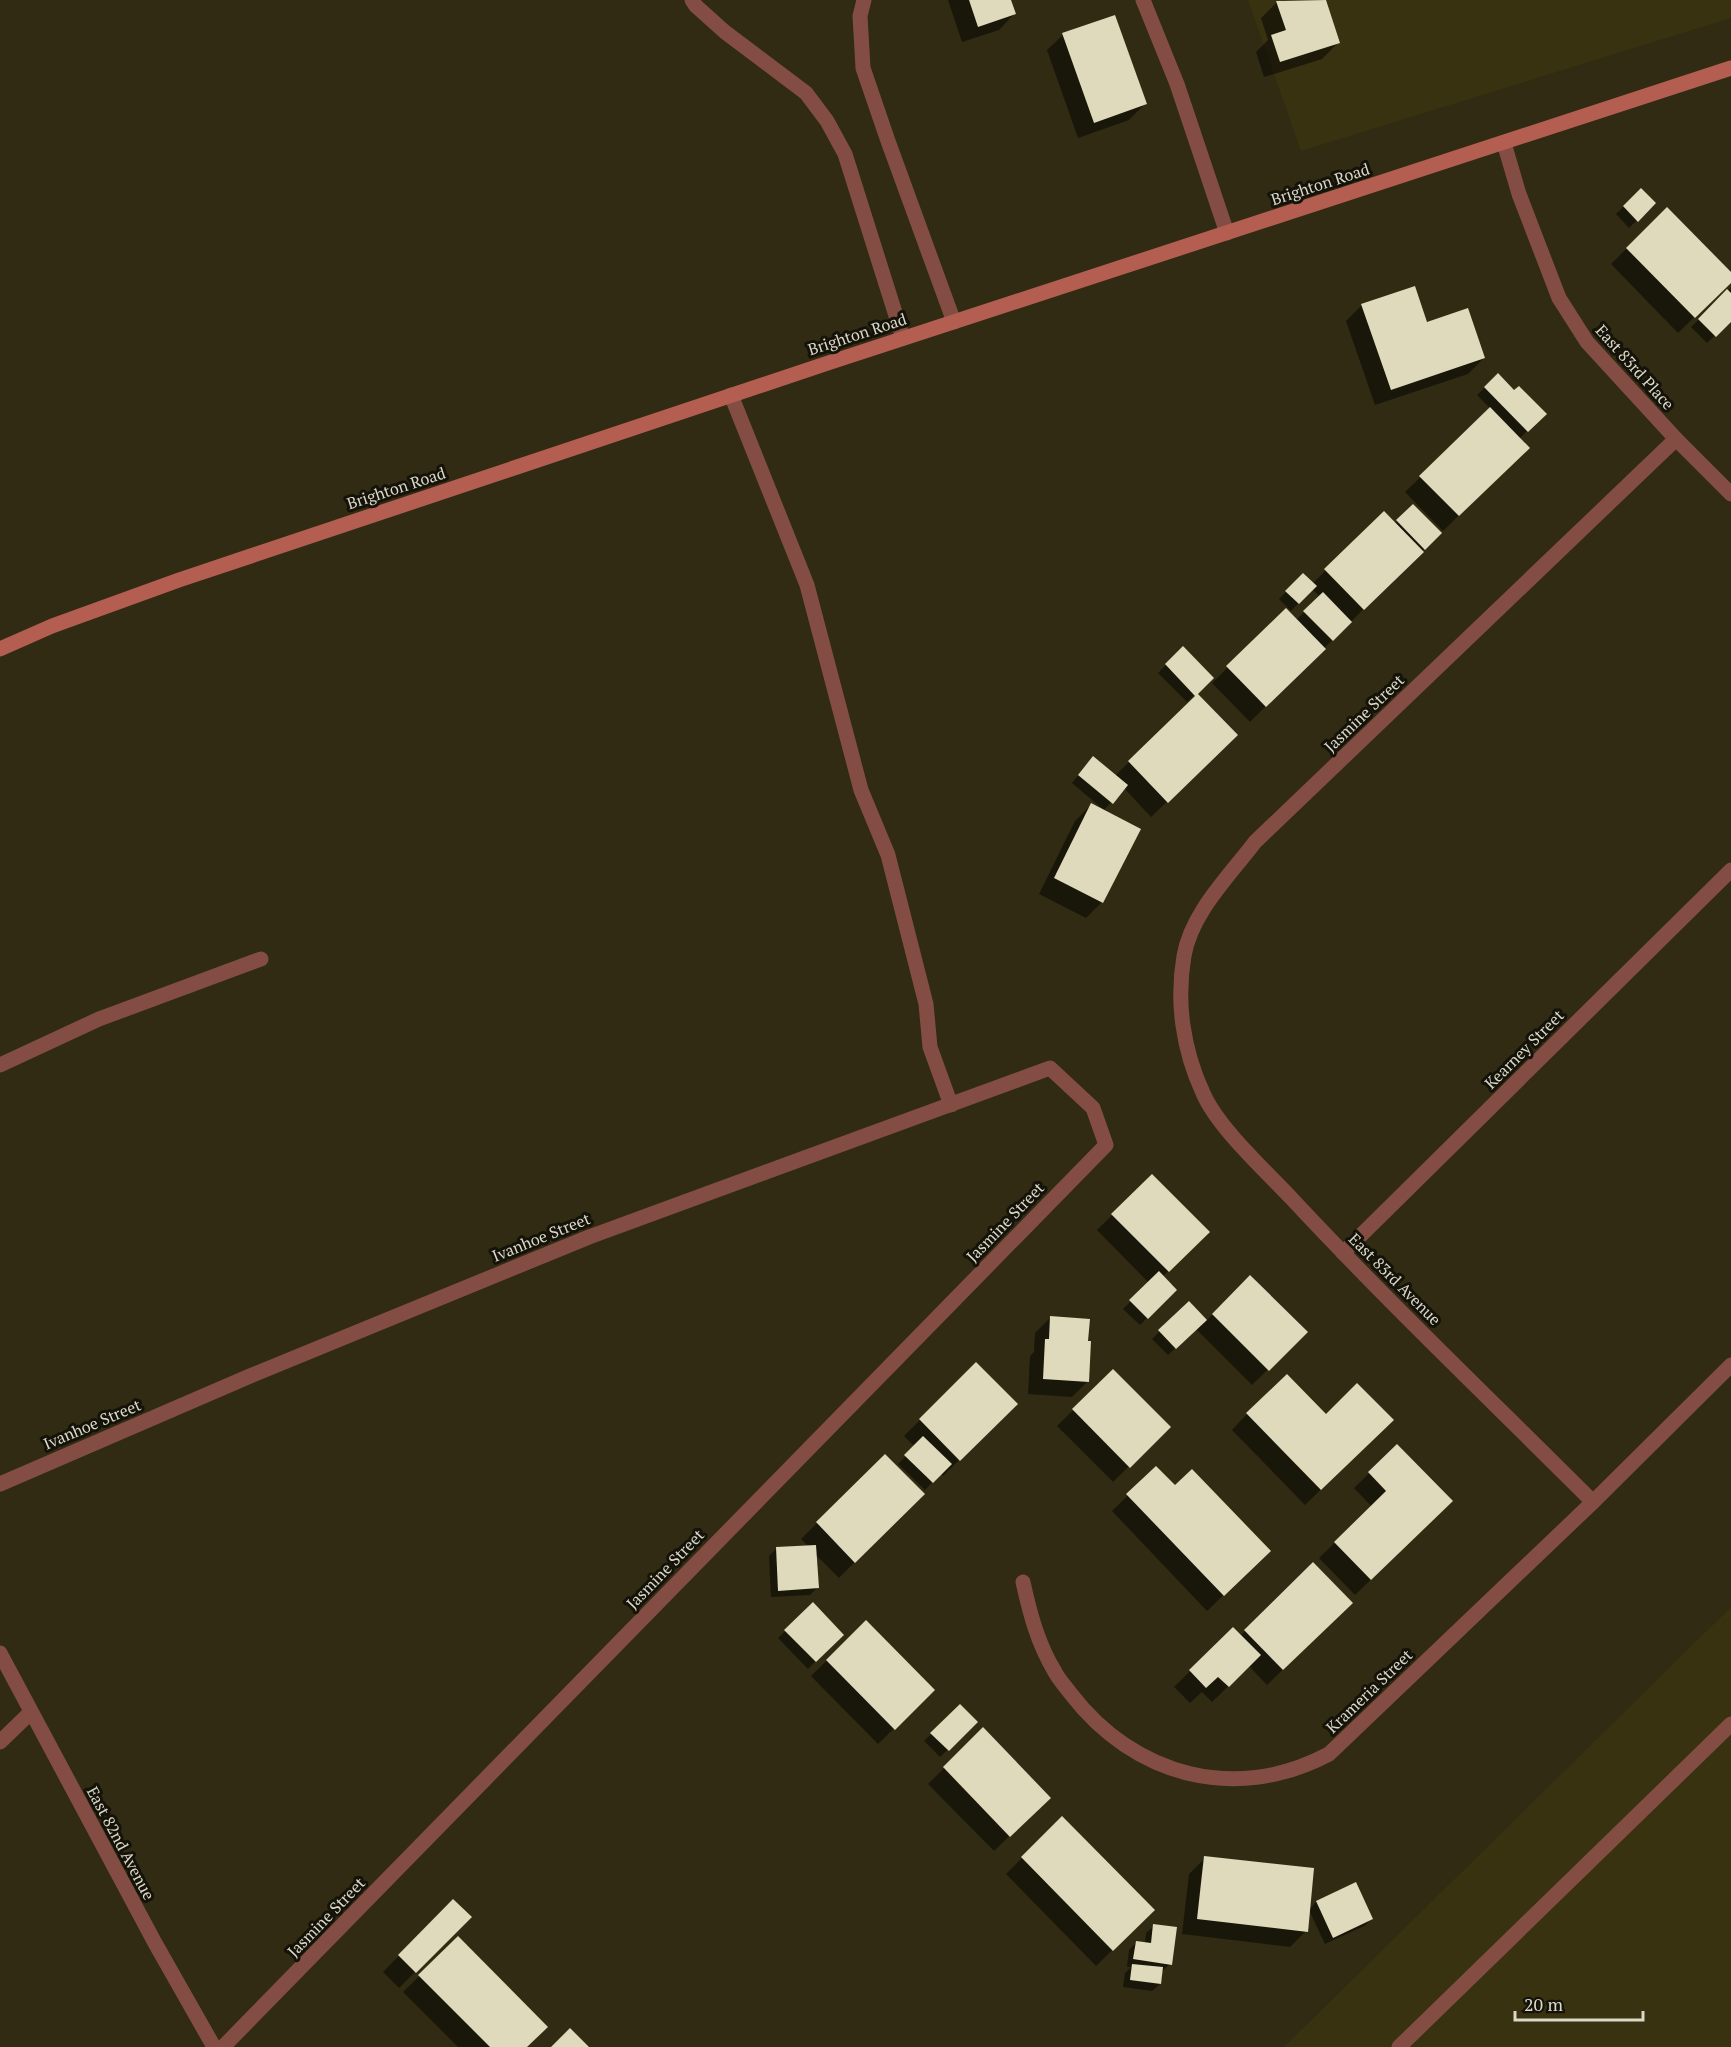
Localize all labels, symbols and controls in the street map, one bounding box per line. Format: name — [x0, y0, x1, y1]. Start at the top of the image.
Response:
street label: Brighton Road — [1268, 158, 1372, 210]
street label: Brighton Road — [805, 308, 909, 360]
street label: East 83rd Place — [1591, 320, 1679, 414]
street label: Brighton Road — [344, 462, 448, 514]
street label: Jasmine Street — [1319, 669, 1409, 757]
street label: Kearney Street — [1480, 1004, 1569, 1093]
street label: Jasmine Street — [961, 1177, 1049, 1267]
street label: Ivanhoe Street — [489, 1207, 593, 1267]
street label: East 83rd Avenue — [1344, 1228, 1446, 1330]
street label: Ivanhoe Street — [40, 1393, 144, 1454]
street label: Jasmine Street — [621, 1524, 709, 1614]
street label: Krameria Street — [1321, 1644, 1417, 1738]
street label: East 82nd Avenue — [82, 1782, 160, 1904]
street label: Jasmine Street — [282, 1872, 370, 1962]
scale bar — [1515, 1984, 1642, 2022]
text: 20 m — [1524, 1992, 1564, 2016]

